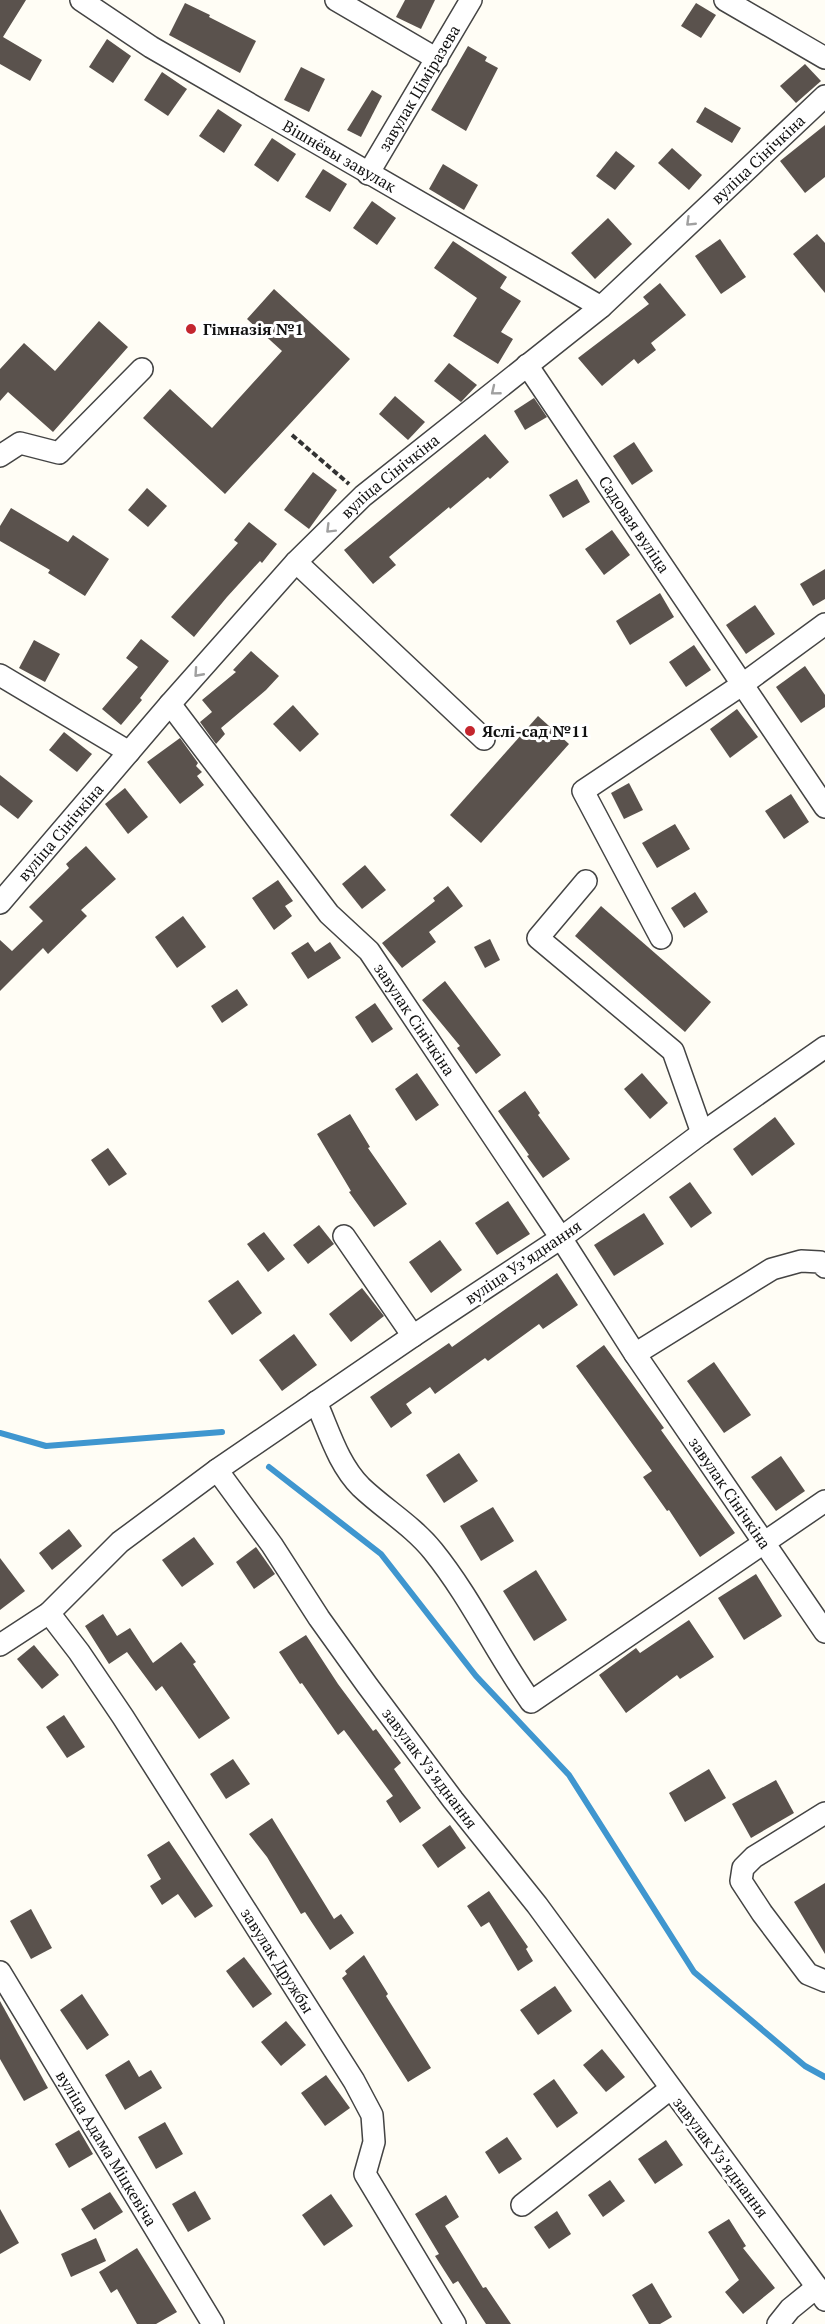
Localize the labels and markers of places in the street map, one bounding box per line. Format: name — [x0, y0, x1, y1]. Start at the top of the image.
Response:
place label: Гімназія №1 — [203, 318, 304, 340]
marker: Гімназія №1 — [184, 322, 198, 336]
place label: Яслі-сад №11 — [482, 720, 589, 742]
marker: Яслі-сад №11 — [463, 724, 477, 738]

